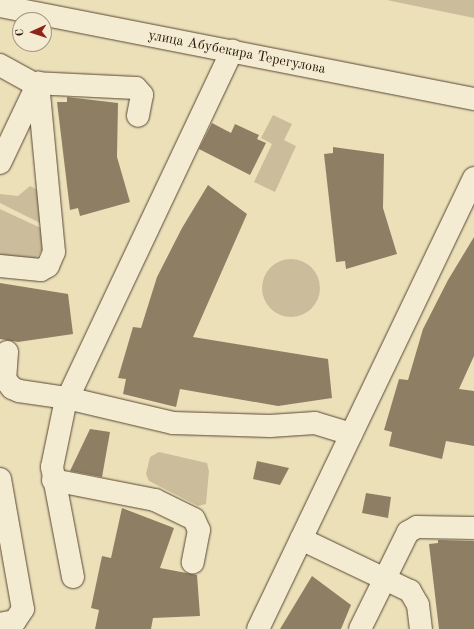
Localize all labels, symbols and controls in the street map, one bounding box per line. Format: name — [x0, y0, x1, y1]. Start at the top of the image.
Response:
north arrow — [12, 12, 52, 52]
street label: улица Абубекира Терегулова — [147, 27, 327, 77]
text: С — [15, 29, 26, 37]

